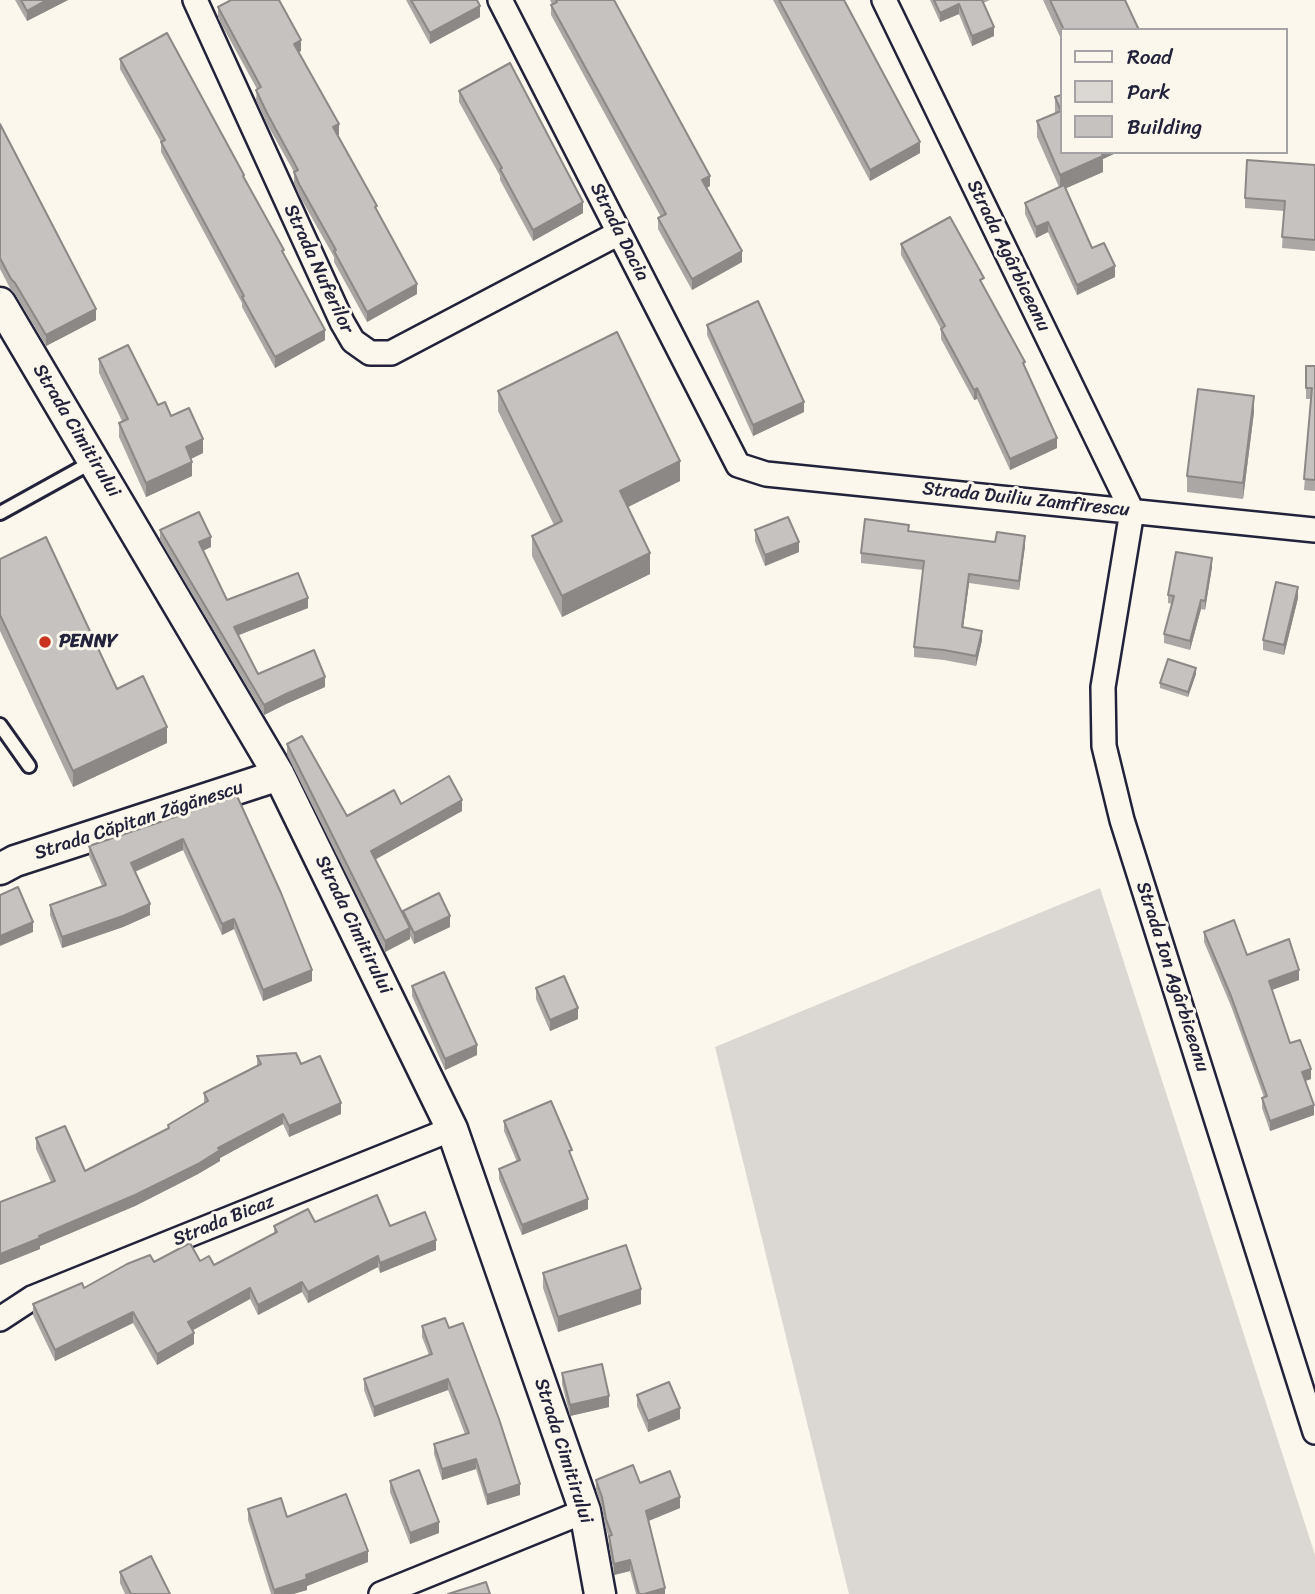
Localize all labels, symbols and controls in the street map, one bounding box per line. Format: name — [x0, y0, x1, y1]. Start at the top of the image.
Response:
legend — [1060, 28, 1287, 154]
text: Road — [1127, 38, 1172, 76]
text: Park — [1127, 73, 1170, 111]
text: Building — [1127, 108, 1202, 146]
street label: Strada Agârbiceanu — [961, 176, 1055, 336]
street label: Strada Dacia — [585, 179, 653, 285]
street label: Strada Nuferilor — [278, 201, 358, 337]
street label: Strada Cimitirului — [27, 360, 125, 502]
street label: Strada Duiliu Zamfirescu — [921, 478, 1131, 522]
place label: PENNY — [59, 631, 117, 653]
marker: PENNY — [37, 634, 53, 650]
street label: Strada Căpitan Zăgănescu — [32, 776, 246, 866]
street label: Strada Cimitirului — [310, 852, 396, 998]
street label: Strada Ion Agârbiceanu — [1131, 879, 1213, 1075]
street label: Strada Bicaz — [170, 1190, 278, 1252]
street label: Strada Cimitirului — [529, 1376, 597, 1526]

